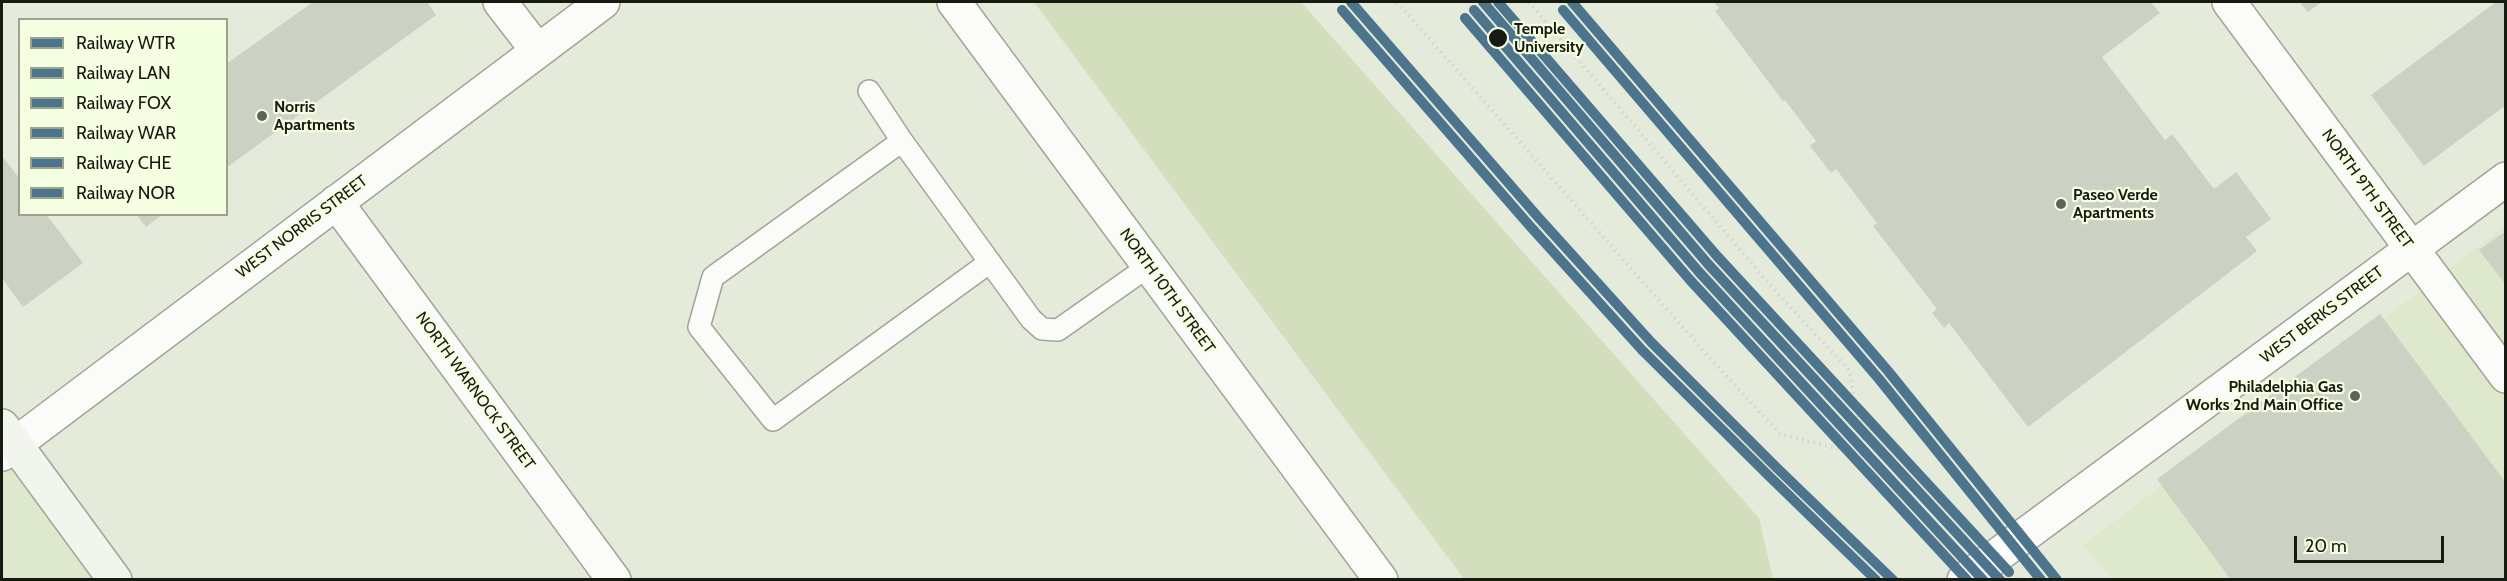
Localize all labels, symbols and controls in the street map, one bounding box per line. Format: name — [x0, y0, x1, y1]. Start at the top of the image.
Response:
legend — [18, 18, 228, 216]
place label: Temple University — [1514, 19, 1584, 57]
marker: Temple University — [1487, 27, 1509, 49]
text: Railway WTR — [76, 32, 175, 54]
text: Railway LAN — [76, 62, 171, 84]
text: Railway FOX — [76, 92, 171, 114]
place label: Norris Apartments — [274, 97, 355, 135]
marker: Norris Apartments — [255, 109, 269, 123]
text: Railway WAR — [76, 122, 176, 144]
street label: NORTH 9TH STREET — [2317, 126, 2417, 252]
text: Railway CHE — [76, 152, 172, 174]
street label: WEST NORRIS STREET — [233, 171, 371, 283]
text: Railway NOR — [76, 182, 175, 204]
place label: Paseo Verde Apartments — [2073, 185, 2158, 223]
marker: Paseo Verde Apartments — [2054, 197, 2068, 211]
street label: NORTH 10TH STREET — [1115, 225, 1219, 357]
street label: WEST BERKS STREET — [2257, 262, 2387, 368]
street label: NORTH WARNOCK STREET — [411, 308, 539, 474]
place label: Philadelphia Gas Works 2nd Main Office — [2186, 377, 2343, 415]
marker: Philadelphia Gas Works 2nd Main Office — [2348, 389, 2362, 403]
scale bar — [2297, 524, 2447, 562]
text: 20 m — [2305, 535, 2347, 557]

